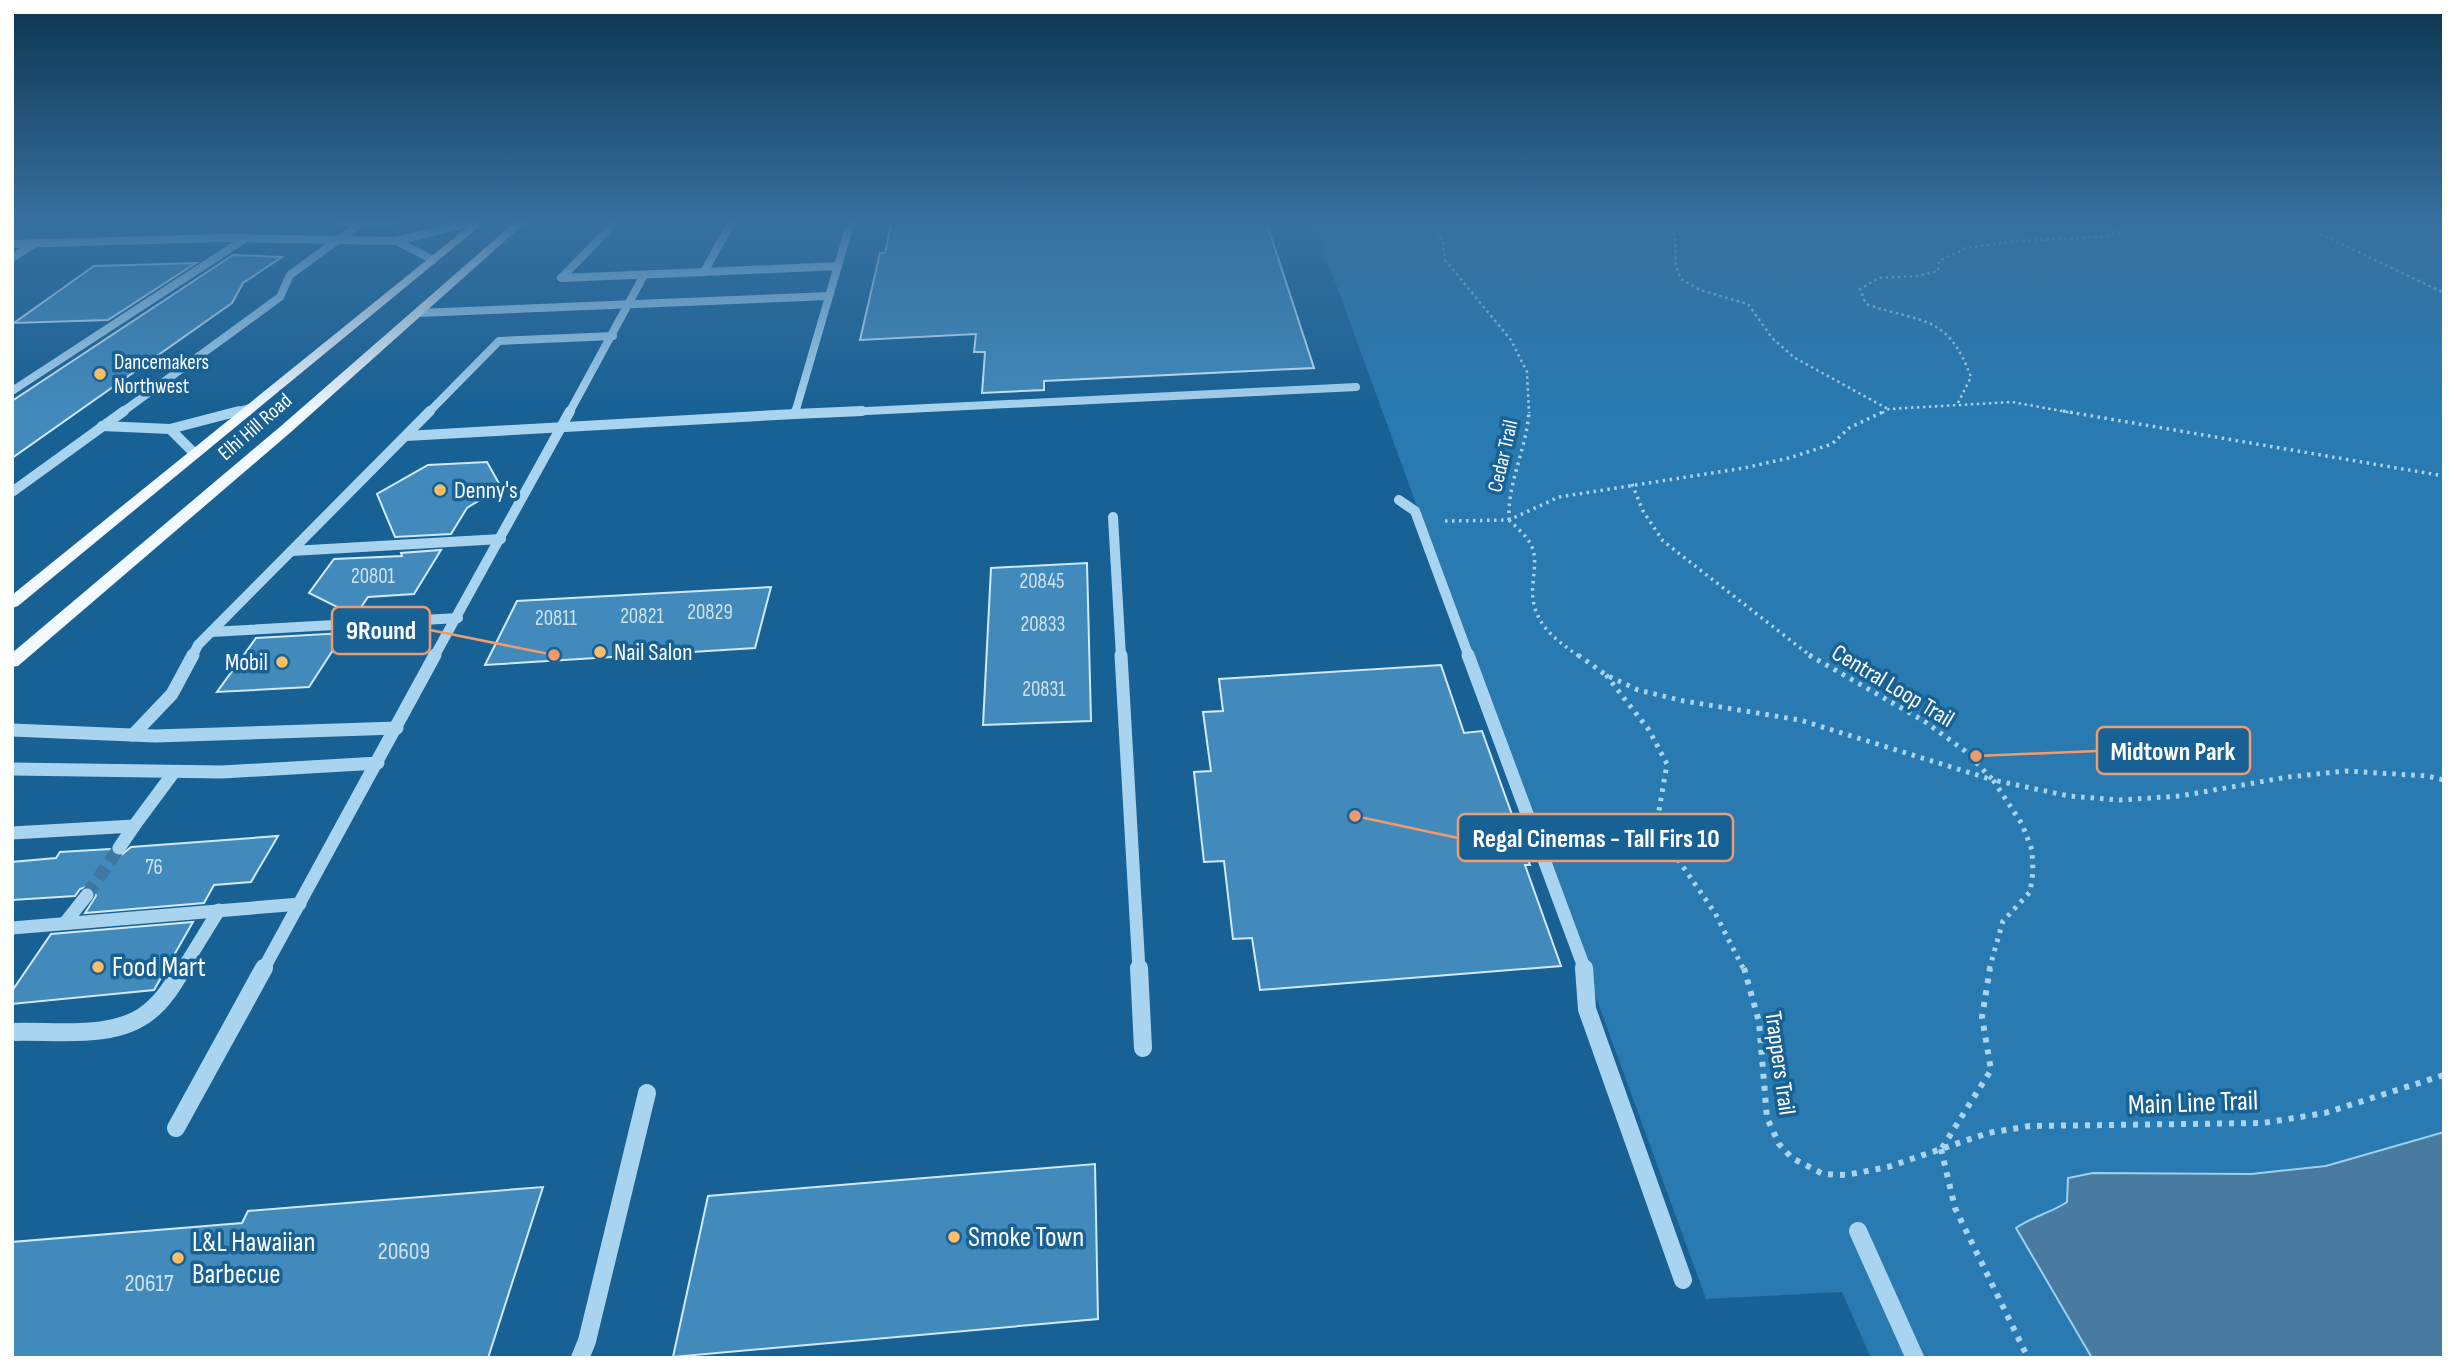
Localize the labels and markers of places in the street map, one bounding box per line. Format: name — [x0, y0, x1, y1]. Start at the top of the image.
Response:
place label: Dancemakers Northwest — [114, 350, 209, 399]
marker: Dancemakers Northwest — [92, 366, 108, 382]
place label: Denny's — [454, 476, 518, 505]
marker: Denny's — [432, 482, 448, 498]
callout: 9Round — [332, 607, 430, 654]
place label: Nail Salon — [614, 638, 692, 667]
marker: Nail Salon — [592, 644, 608, 660]
place label: Mobil — [225, 648, 268, 677]
marker: Mobil — [274, 654, 290, 670]
callout: Midtown Park — [2097, 727, 2250, 774]
callout: Regal Cinemas - Tall Firs 10 — [1458, 814, 1733, 861]
place label: Food Mart — [112, 951, 206, 984]
marker: Food Mart — [90, 959, 106, 975]
place label: Smoke Town — [968, 1221, 1084, 1254]
place label: L&L Hawaiian Barbecue — [192, 1226, 315, 1291]
marker: Smoke Town — [946, 1229, 962, 1245]
marker: L&L Hawaiian Barbecue — [170, 1250, 186, 1266]

